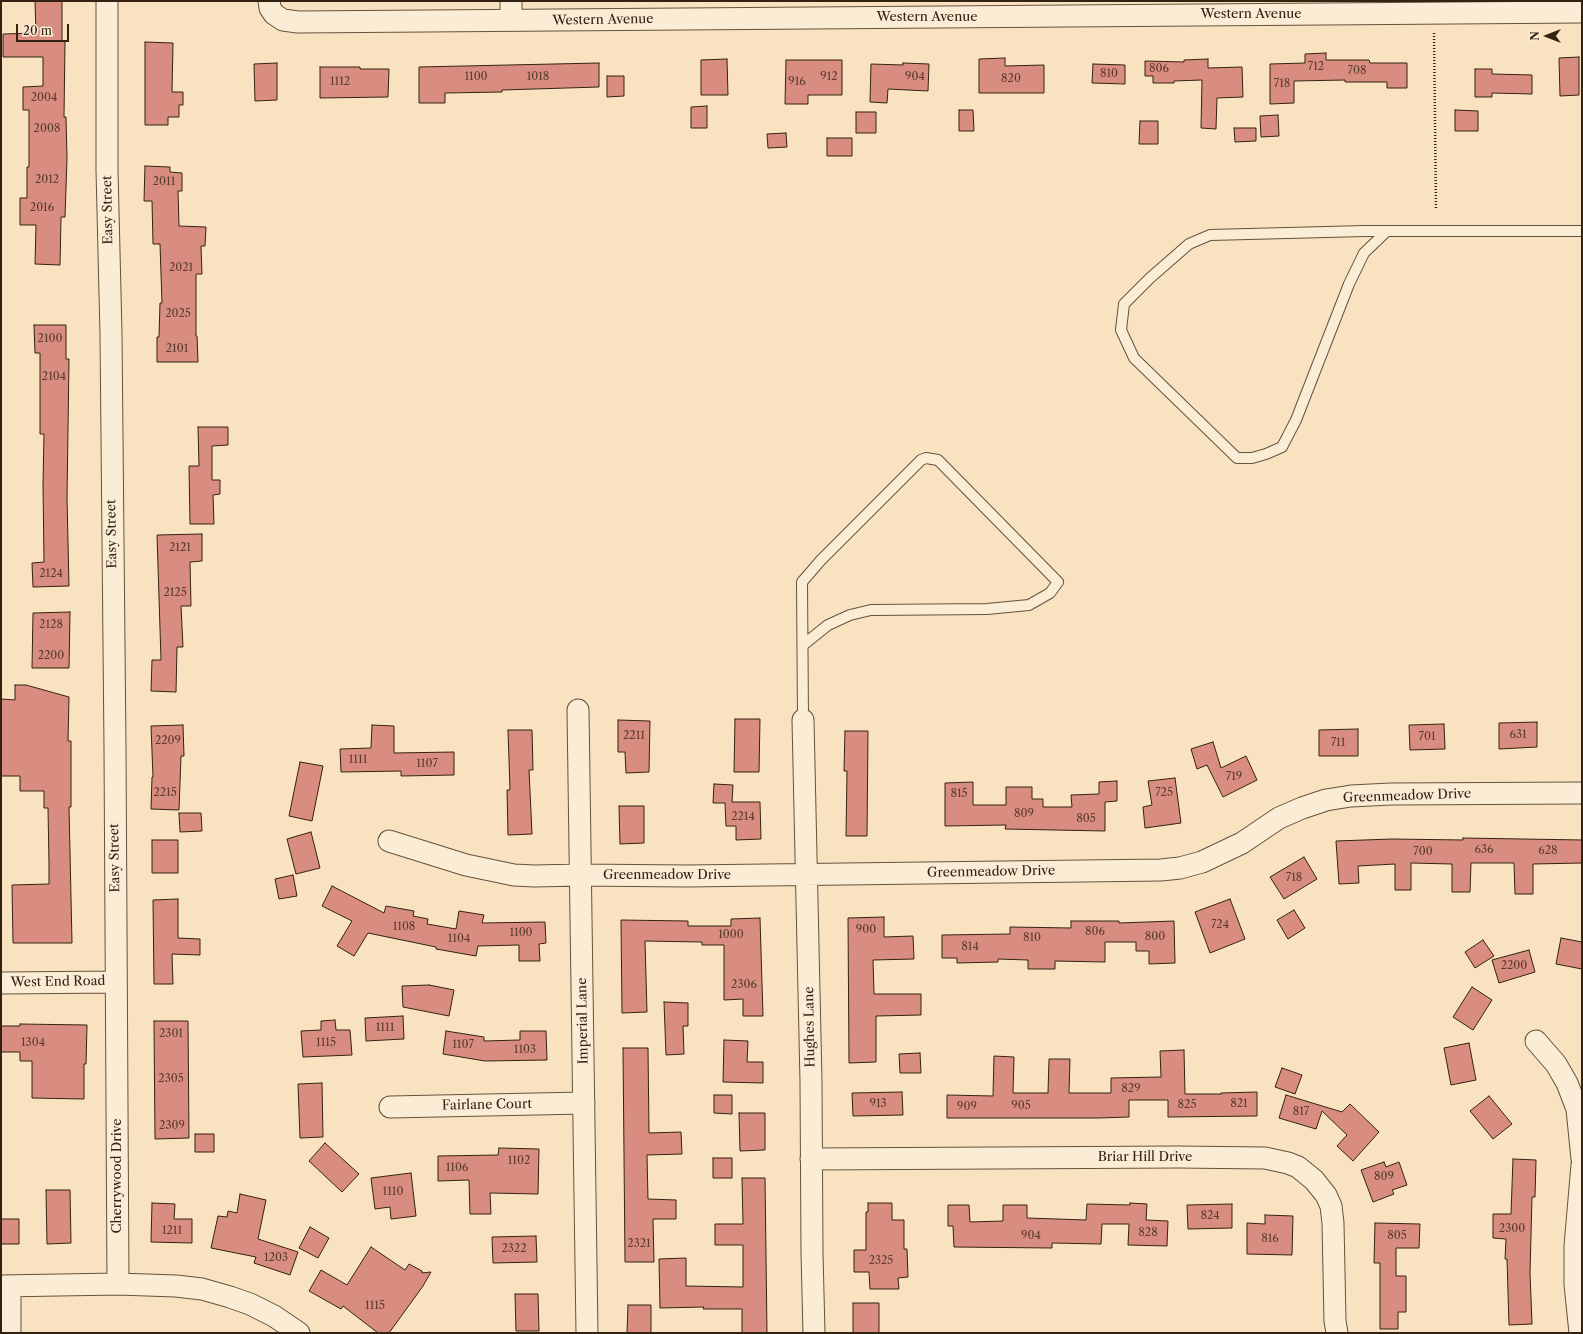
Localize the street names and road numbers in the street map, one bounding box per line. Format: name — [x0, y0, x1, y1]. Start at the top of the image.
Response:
street label: Western Avenue — [1200, 6, 1302, 22]
street label: Western Avenue — [876, 9, 978, 25]
street label: Western Avenue — [552, 11, 654, 29]
street label: Easy Street — [100, 175, 116, 245]
street label: Easy Street — [104, 499, 120, 569]
street label: Greenmeadow Drive — [1343, 786, 1471, 806]
street label: Easy Street — [107, 823, 123, 893]
street label: Greenmeadow Drive — [927, 863, 1055, 881]
street label: Greenmeadow Drive — [603, 867, 731, 883]
street label: West End Road — [11, 973, 105, 991]
street label: Imperial Lane — [574, 978, 592, 1064]
street label: Hughes Lane — [801, 986, 819, 1068]
street label: Fairlane Court — [442, 1096, 532, 1114]
street label: Cherrywood Drive — [109, 1118, 125, 1234]
street label: Briar Hill Drive — [1098, 1149, 1192, 1165]

